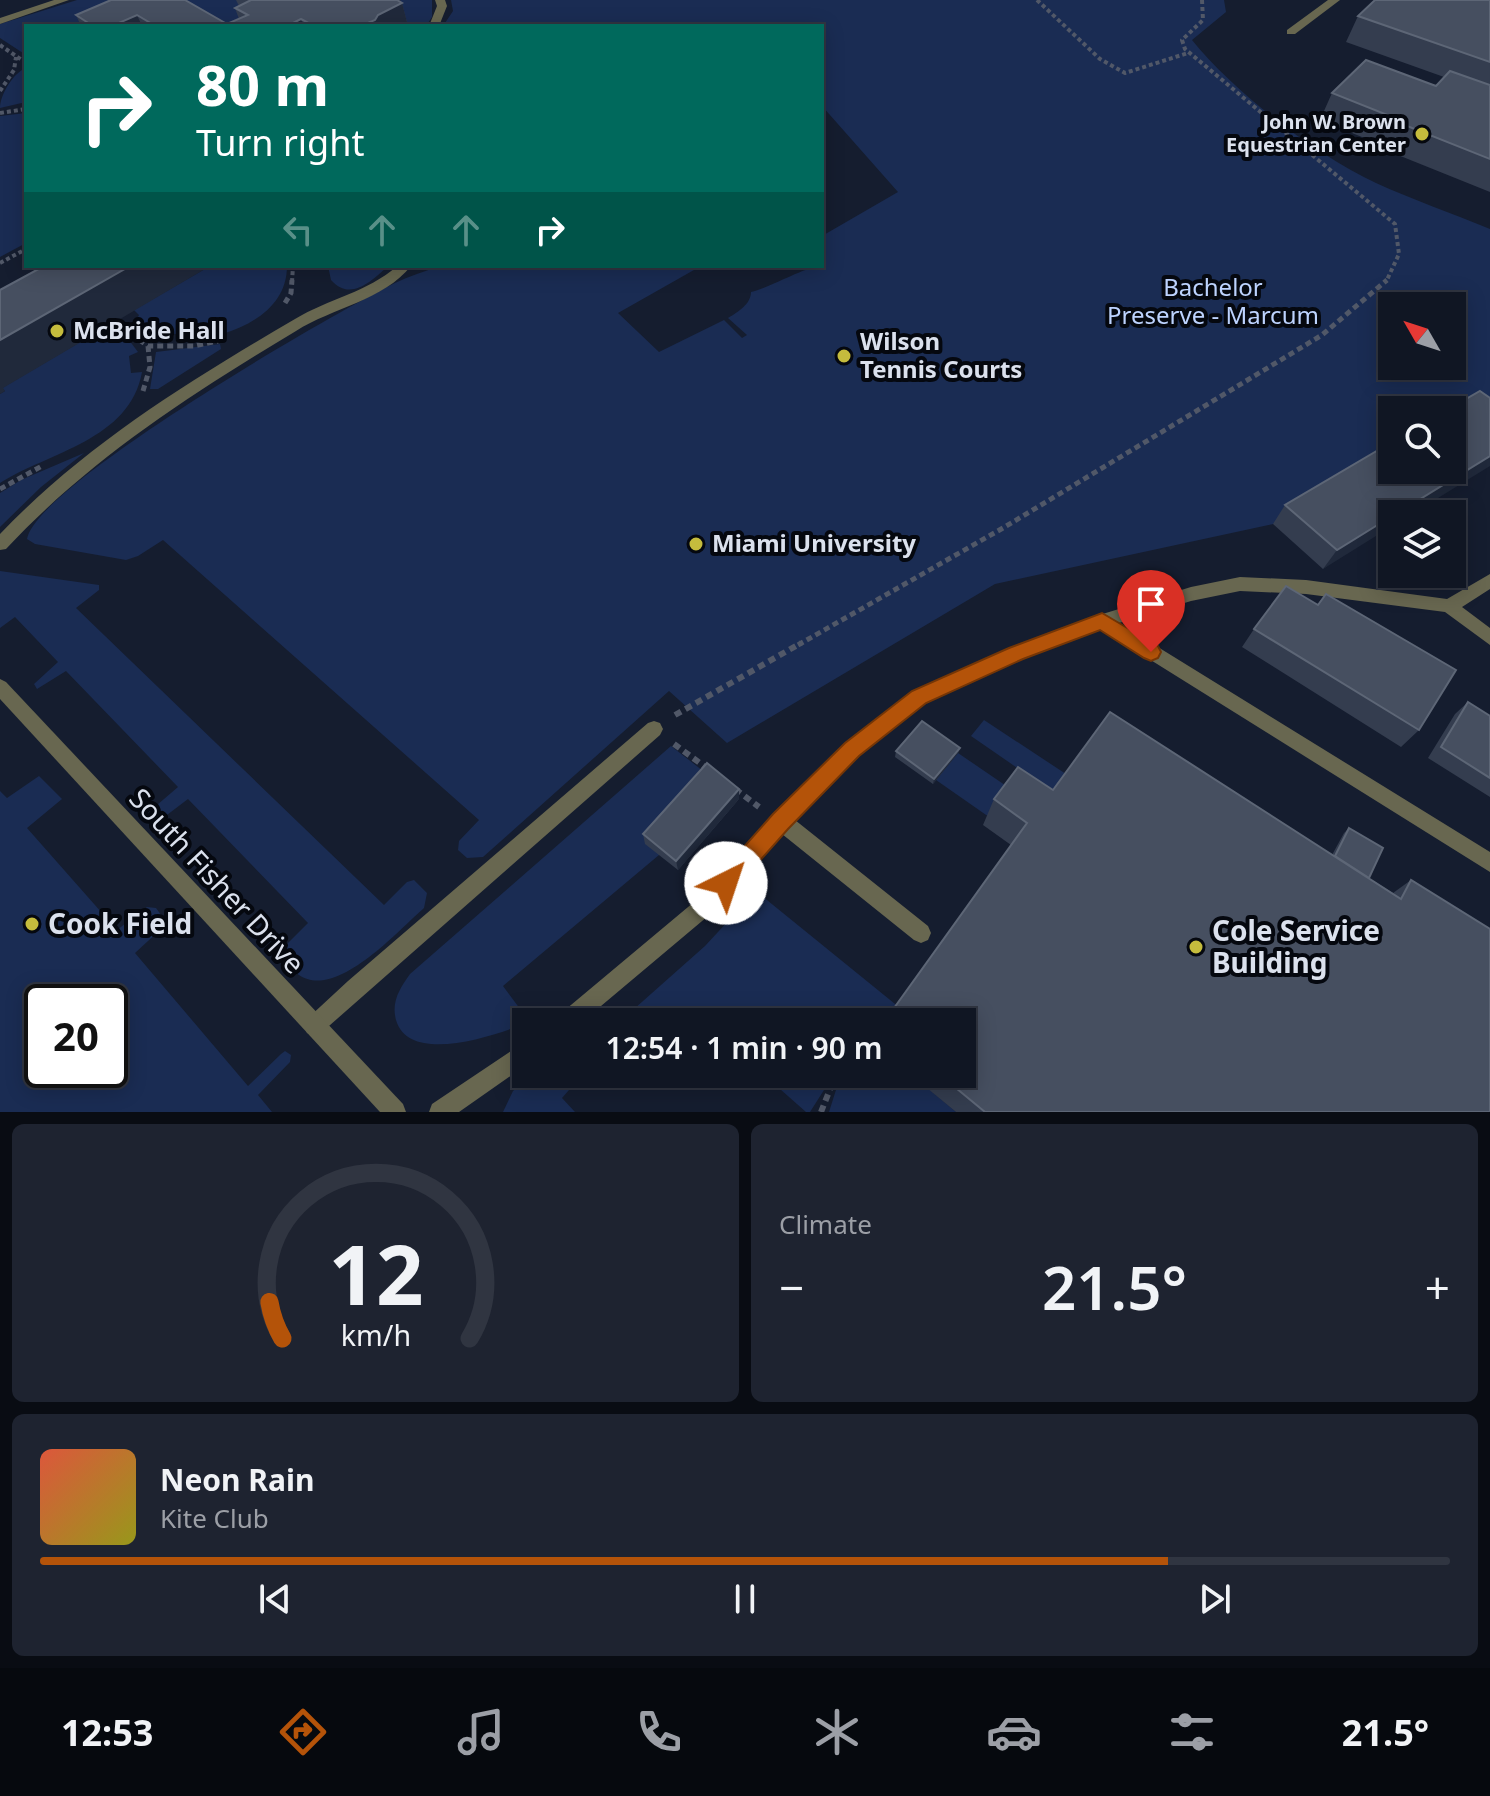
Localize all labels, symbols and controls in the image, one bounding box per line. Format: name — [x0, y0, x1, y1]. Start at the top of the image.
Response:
text: 80 m — [196, 46, 329, 122]
icon: right — [64, 56, 168, 160]
place label: John W. Brown Equestrian Center — [1226, 108, 1406, 158]
text: Turn right — [196, 118, 364, 167]
marker: John W. Brown Equestrian Center — [1413, 125, 1431, 143]
icon: left — [276, 208, 320, 252]
icon: ahead — [360, 208, 404, 252]
icon: ahead — [444, 208, 488, 252]
icon: right — [528, 208, 572, 252]
park label: Bachelor Preserve - Marcum — [1107, 270, 1319, 331]
north arrow — [1378, 292, 1466, 380]
map controls — [1378, 292, 1466, 588]
place label: McBride Hall — [73, 313, 225, 346]
marker: McBride Hall — [48, 322, 66, 340]
place label: Wilson Tennis Courts — [860, 324, 1022, 385]
marker: Wilson Tennis Courts — [835, 347, 853, 365]
button: search — [1378, 396, 1466, 484]
button: layers — [1378, 500, 1466, 588]
place label: Miami University — [712, 526, 916, 559]
marker: Miami University — [687, 535, 705, 553]
pin — [1117, 570, 1185, 652]
icon: arrive — [1129, 582, 1173, 626]
street label: South Fisher Drive — [122, 779, 314, 981]
position arrow — [684, 841, 768, 925]
place label: Cook Field — [48, 904, 192, 942]
place label: Cole Service Building — [1212, 911, 1380, 981]
marker: Cook Field — [23, 915, 41, 933]
marker: Cole Service Building — [1187, 938, 1205, 956]
speed limit sign: 20 — [24, 984, 128, 1088]
text: 12:54 · 1 min · 90 m — [606, 1027, 883, 1068]
text: Climate — [779, 1206, 872, 1242]
text: 12 — [328, 1216, 423, 1329]
text: 21.5° — [1042, 1246, 1187, 1328]
text: − — [779, 1257, 804, 1317]
text: + — [1425, 1257, 1450, 1317]
text: km/h — [340, 1315, 411, 1354]
text: Neon Rain — [160, 1459, 314, 1500]
text: Kite Club — [160, 1500, 269, 1536]
icon: previous — [253, 1577, 297, 1621]
icon: pause — [723, 1577, 767, 1621]
icon: next — [1193, 1577, 1237, 1621]
icon: directions — [275, 1704, 331, 1760]
icon: music — [453, 1704, 509, 1760]
icon: phone — [631, 1704, 687, 1760]
icon: climate — [809, 1704, 865, 1760]
icon: car — [986, 1704, 1042, 1760]
icon: filters — [1164, 1704, 1220, 1760]
text: 12:53 — [61, 1708, 153, 1757]
text: 21.5° — [1342, 1708, 1429, 1757]

